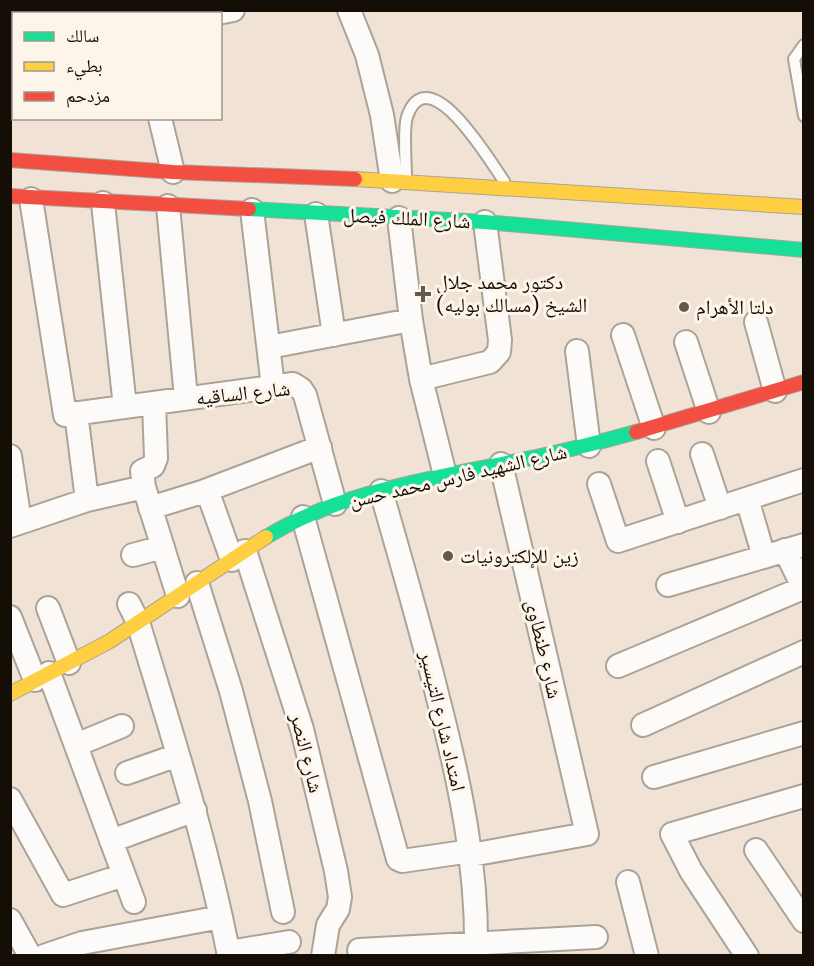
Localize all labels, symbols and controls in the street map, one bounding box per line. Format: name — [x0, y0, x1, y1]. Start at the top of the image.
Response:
legend — [12, 12, 222, 120]
text: سالك — [66, 24, 99, 47]
text: بطيء — [66, 54, 103, 81]
text: مزدحم — [66, 84, 110, 108]
street label: شارع الملك فيصل — [343, 202, 471, 234]
place label: دكتور محمد جلال الشيخ (مسالك بوليه) — [436, 269, 587, 318]
marker: دكتور محمد جلال الشيخ (مسالك بوليه) — [414, 285, 432, 303]
place label: دلتا الأهرام — [696, 294, 773, 321]
marker: دلتا الأهرام — [677, 300, 691, 314]
street label: شارع الساقيه — [195, 375, 291, 411]
street label: شارع الشهيد فارس محمد حسن — [347, 438, 569, 514]
place label: زين للإلكترونيات — [460, 543, 579, 569]
marker: زين للإلكترونيات — [441, 549, 455, 563]
street label: شارع طنطاوى — [520, 597, 568, 701]
street label: امتداد شارع التيسير — [414, 647, 472, 794]
street label: شارع النصر — [284, 709, 329, 796]

